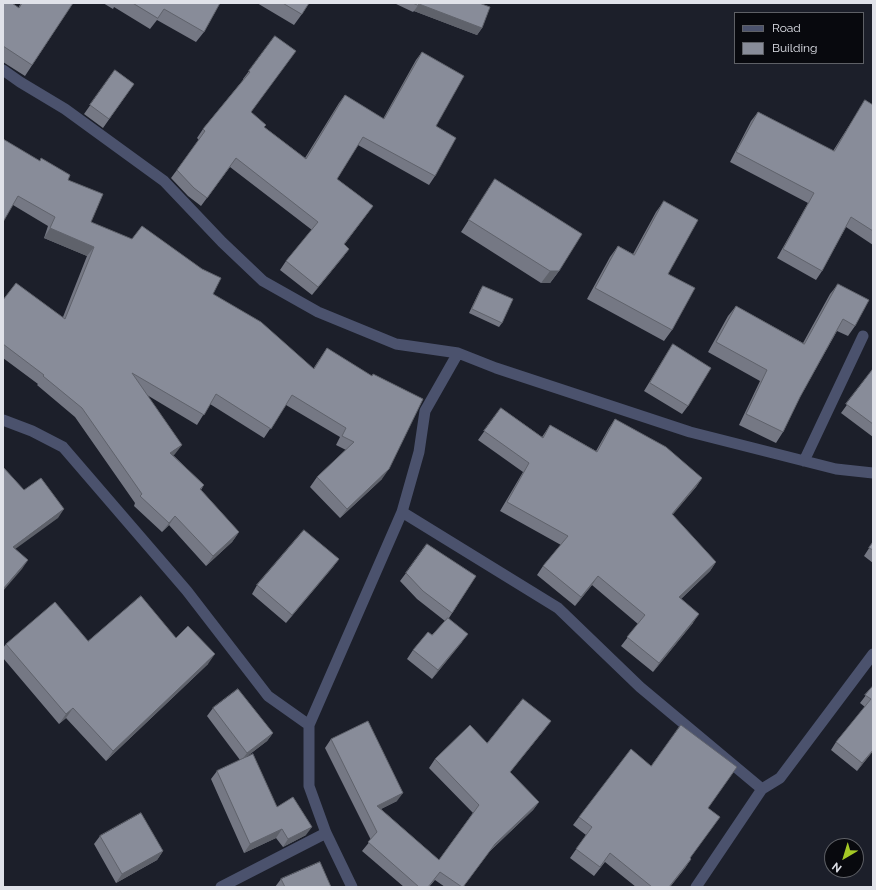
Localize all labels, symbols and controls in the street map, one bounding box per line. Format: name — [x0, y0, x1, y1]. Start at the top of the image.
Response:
legend — [734, 12, 864, 64]
text: Road — [772, 21, 801, 35]
text: Building — [772, 41, 818, 55]
north arrow — [824, 838, 864, 878]
text: N — [830, 859, 844, 875]

